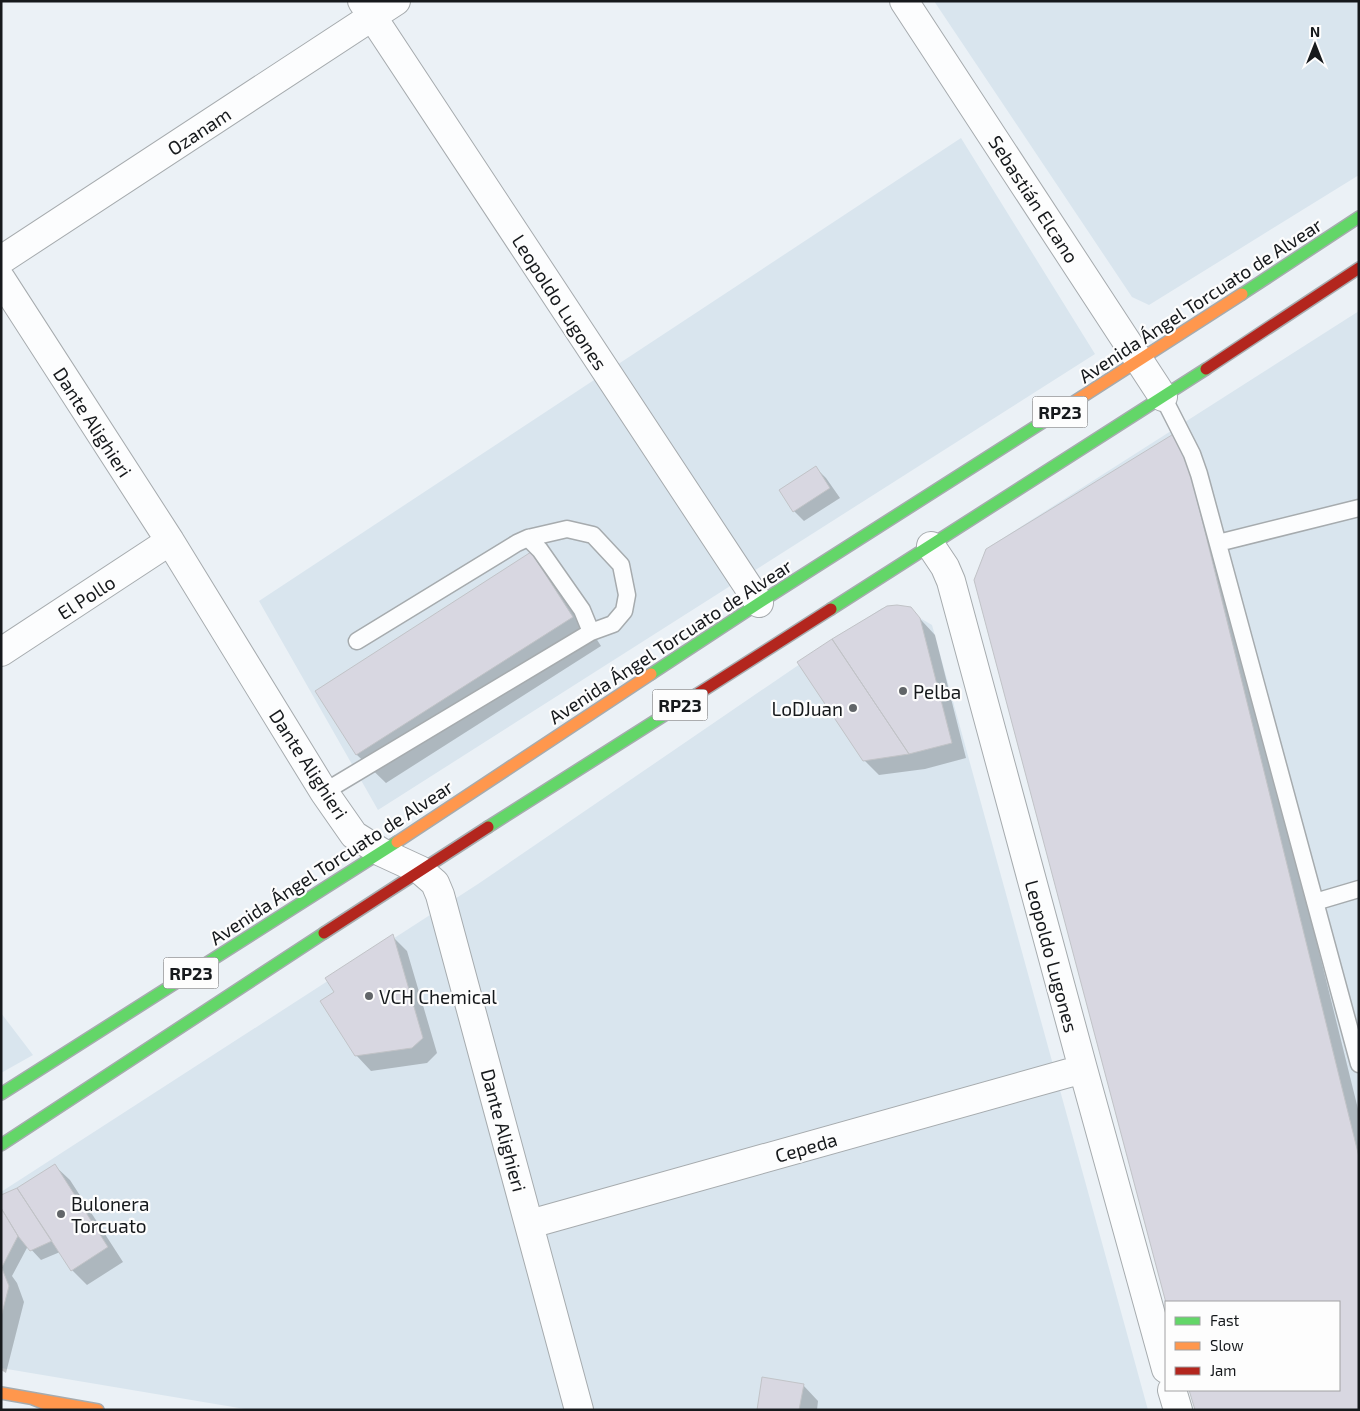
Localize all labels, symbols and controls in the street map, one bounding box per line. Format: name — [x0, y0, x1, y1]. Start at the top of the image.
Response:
north arrow — [1290, 20, 1340, 70]
text: N — [1310, 23, 1320, 40]
street label: Ozanam — [163, 102, 235, 160]
street label: Sebastián Elcano — [984, 131, 1084, 267]
street label: Avenida Ángel Torcuato de Alvear — [1074, 213, 1326, 387]
street label: Leopoldo Lugones — [508, 230, 612, 374]
street label: Dante Alighieri — [49, 363, 137, 481]
road number: RP23 — [1032, 397, 1088, 428]
street label: Avenida Ángel Torcuato de Alvear — [544, 554, 796, 728]
street label: El Pollo — [53, 570, 119, 624]
place label: Pelba — [913, 680, 961, 703]
marker: Pelba — [897, 685, 909, 697]
road number: RP23 — [652, 690, 708, 720]
place label: LoDJuan — [771, 697, 843, 720]
marker: LoDJuan — [847, 702, 859, 714]
street label: Dante Alighieri — [265, 705, 353, 823]
street label: Avenida Ángel Torcuato de Alvear — [205, 775, 457, 949]
street label: Leopoldo Lugones — [1021, 877, 1083, 1035]
road number: RP23 — [164, 958, 218, 988]
place label: VCH Chemical — [379, 985, 497, 1008]
marker: VCH Chemical — [363, 990, 375, 1002]
street label: Dante Alighieri — [477, 1066, 531, 1194]
street label: Cepeda — [772, 1127, 840, 1167]
place label: Bulonera Torcuato — [71, 1192, 149, 1237]
marker: Bulonera Torcuato — [55, 1208, 67, 1220]
legend — [1165, 1301, 1340, 1391]
text: Fast — [1210, 1311, 1240, 1329]
text: Slow — [1210, 1336, 1244, 1354]
text: Jam — [1210, 1361, 1236, 1379]

